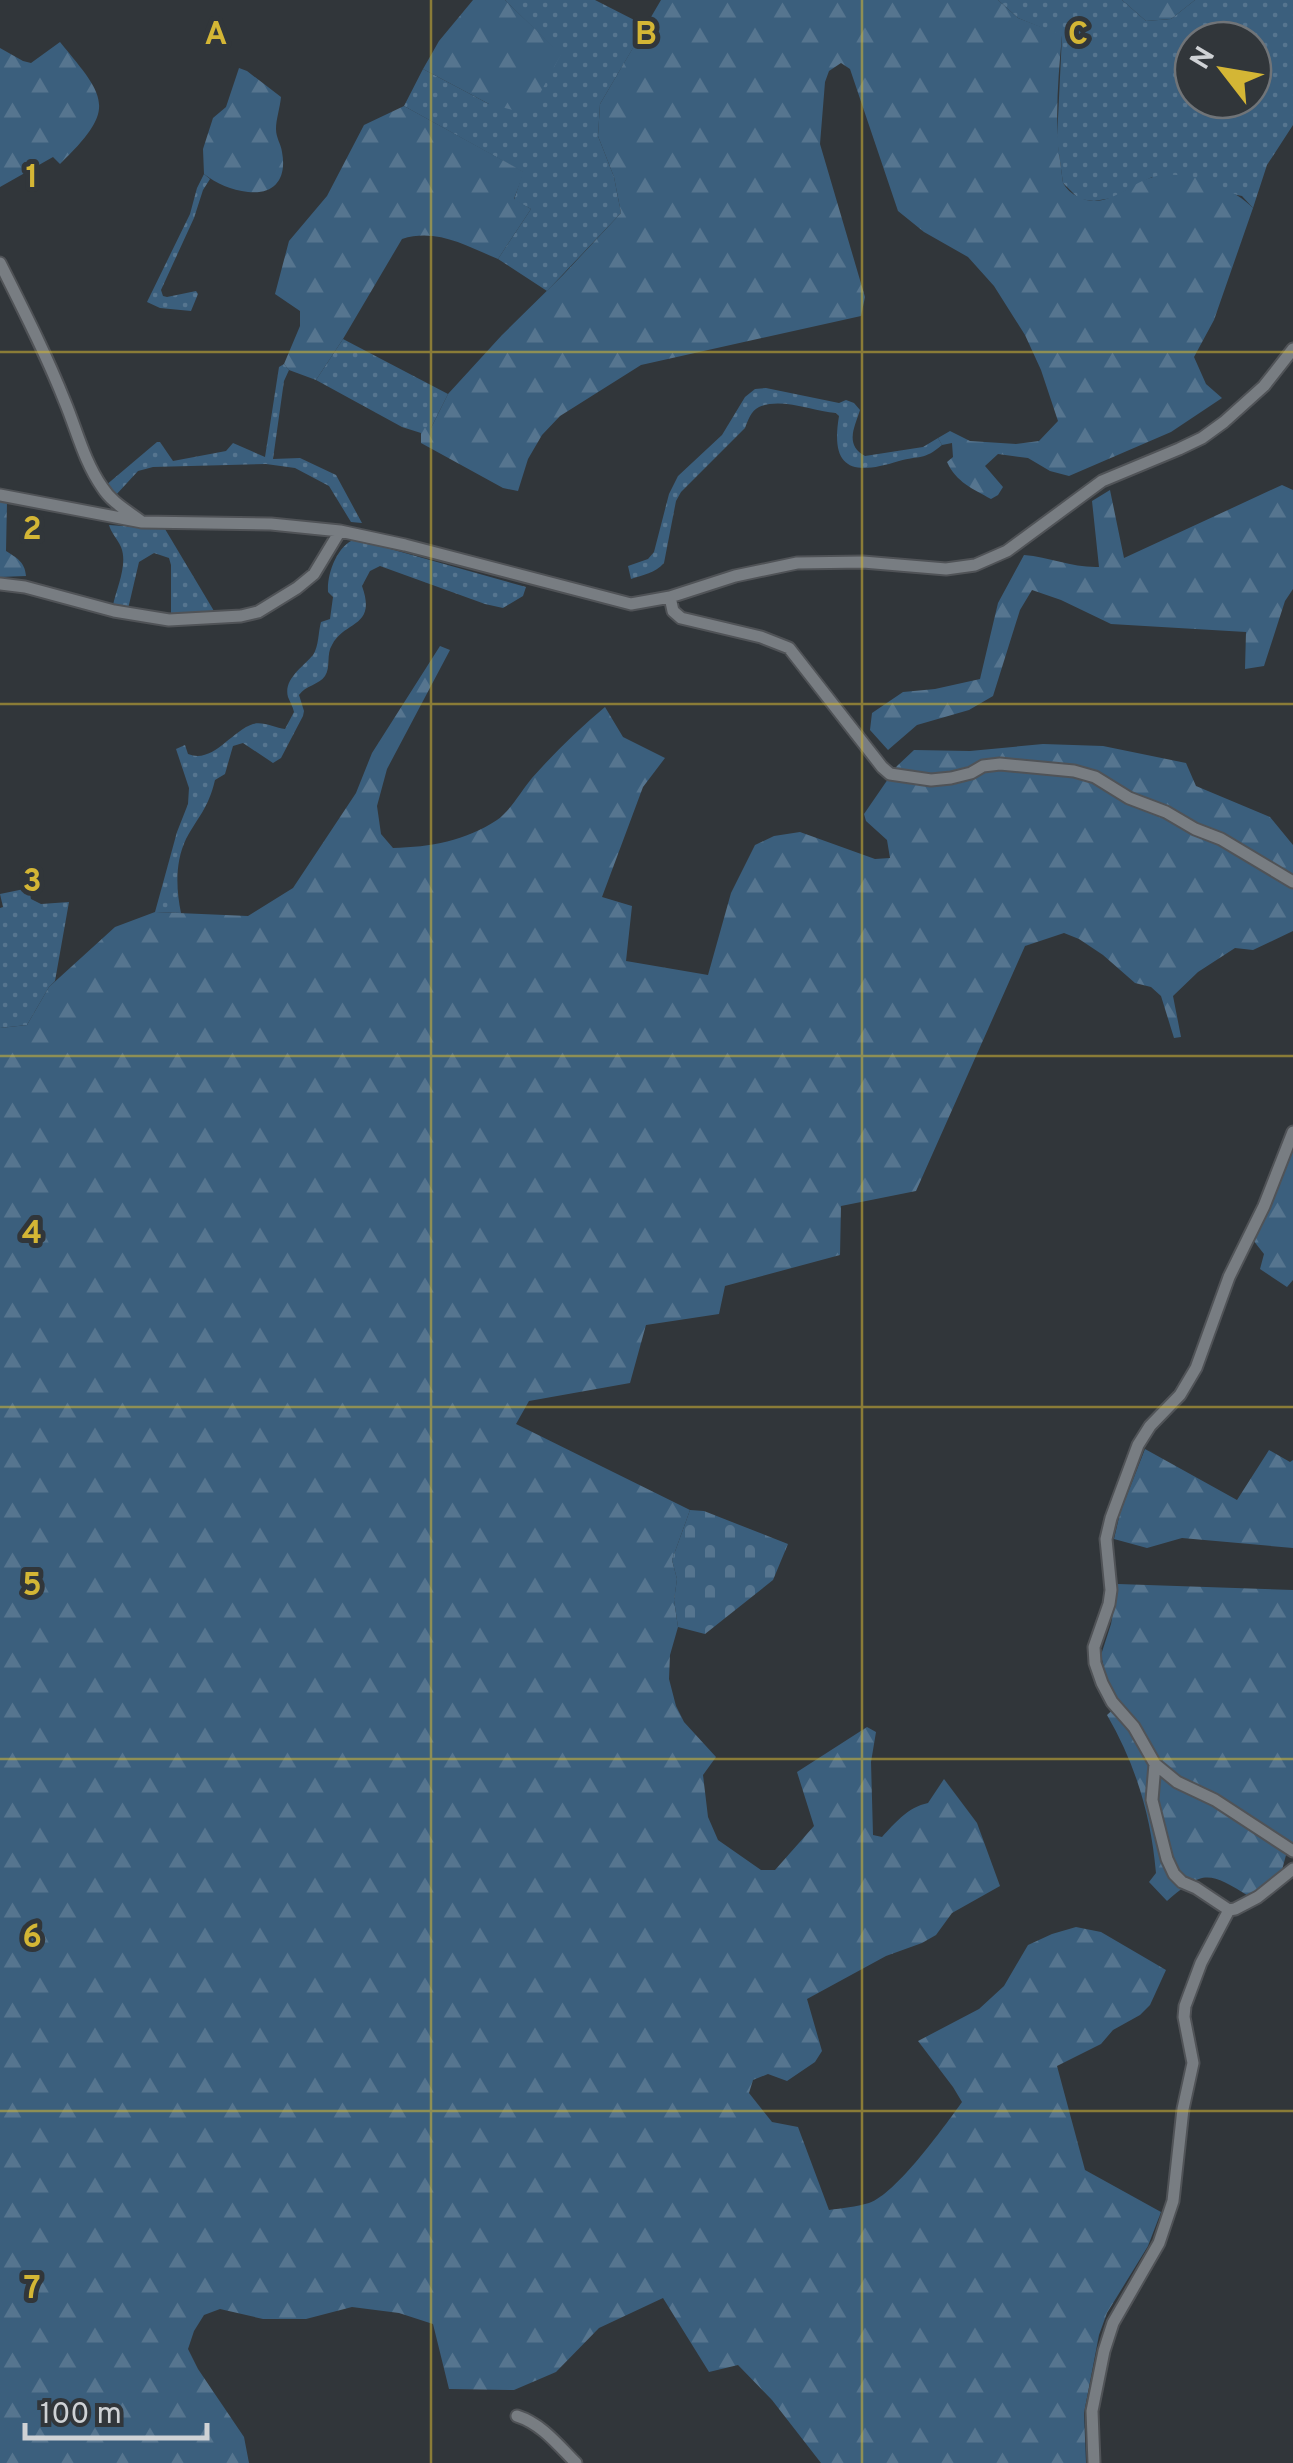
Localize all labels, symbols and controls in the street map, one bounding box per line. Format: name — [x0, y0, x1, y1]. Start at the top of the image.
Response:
text: A — [205, 16, 227, 56]
text: B — [635, 16, 657, 56]
text: C — [1068, 16, 1088, 56]
north arrow — [1173, 20, 1273, 120]
text: N — [1184, 41, 1225, 77]
text: 1 — [26, 159, 38, 199]
text: 2 — [22, 511, 42, 551]
text: 3 — [22, 863, 42, 903]
text: 4 — [22, 1215, 42, 1255]
text: 5 — [22, 1567, 42, 1607]
text: 6 — [22, 1919, 42, 1959]
text: 7 — [23, 2270, 41, 2310]
scale bar — [25, 2378, 208, 2440]
text: 100 m — [40, 2397, 122, 2434]

